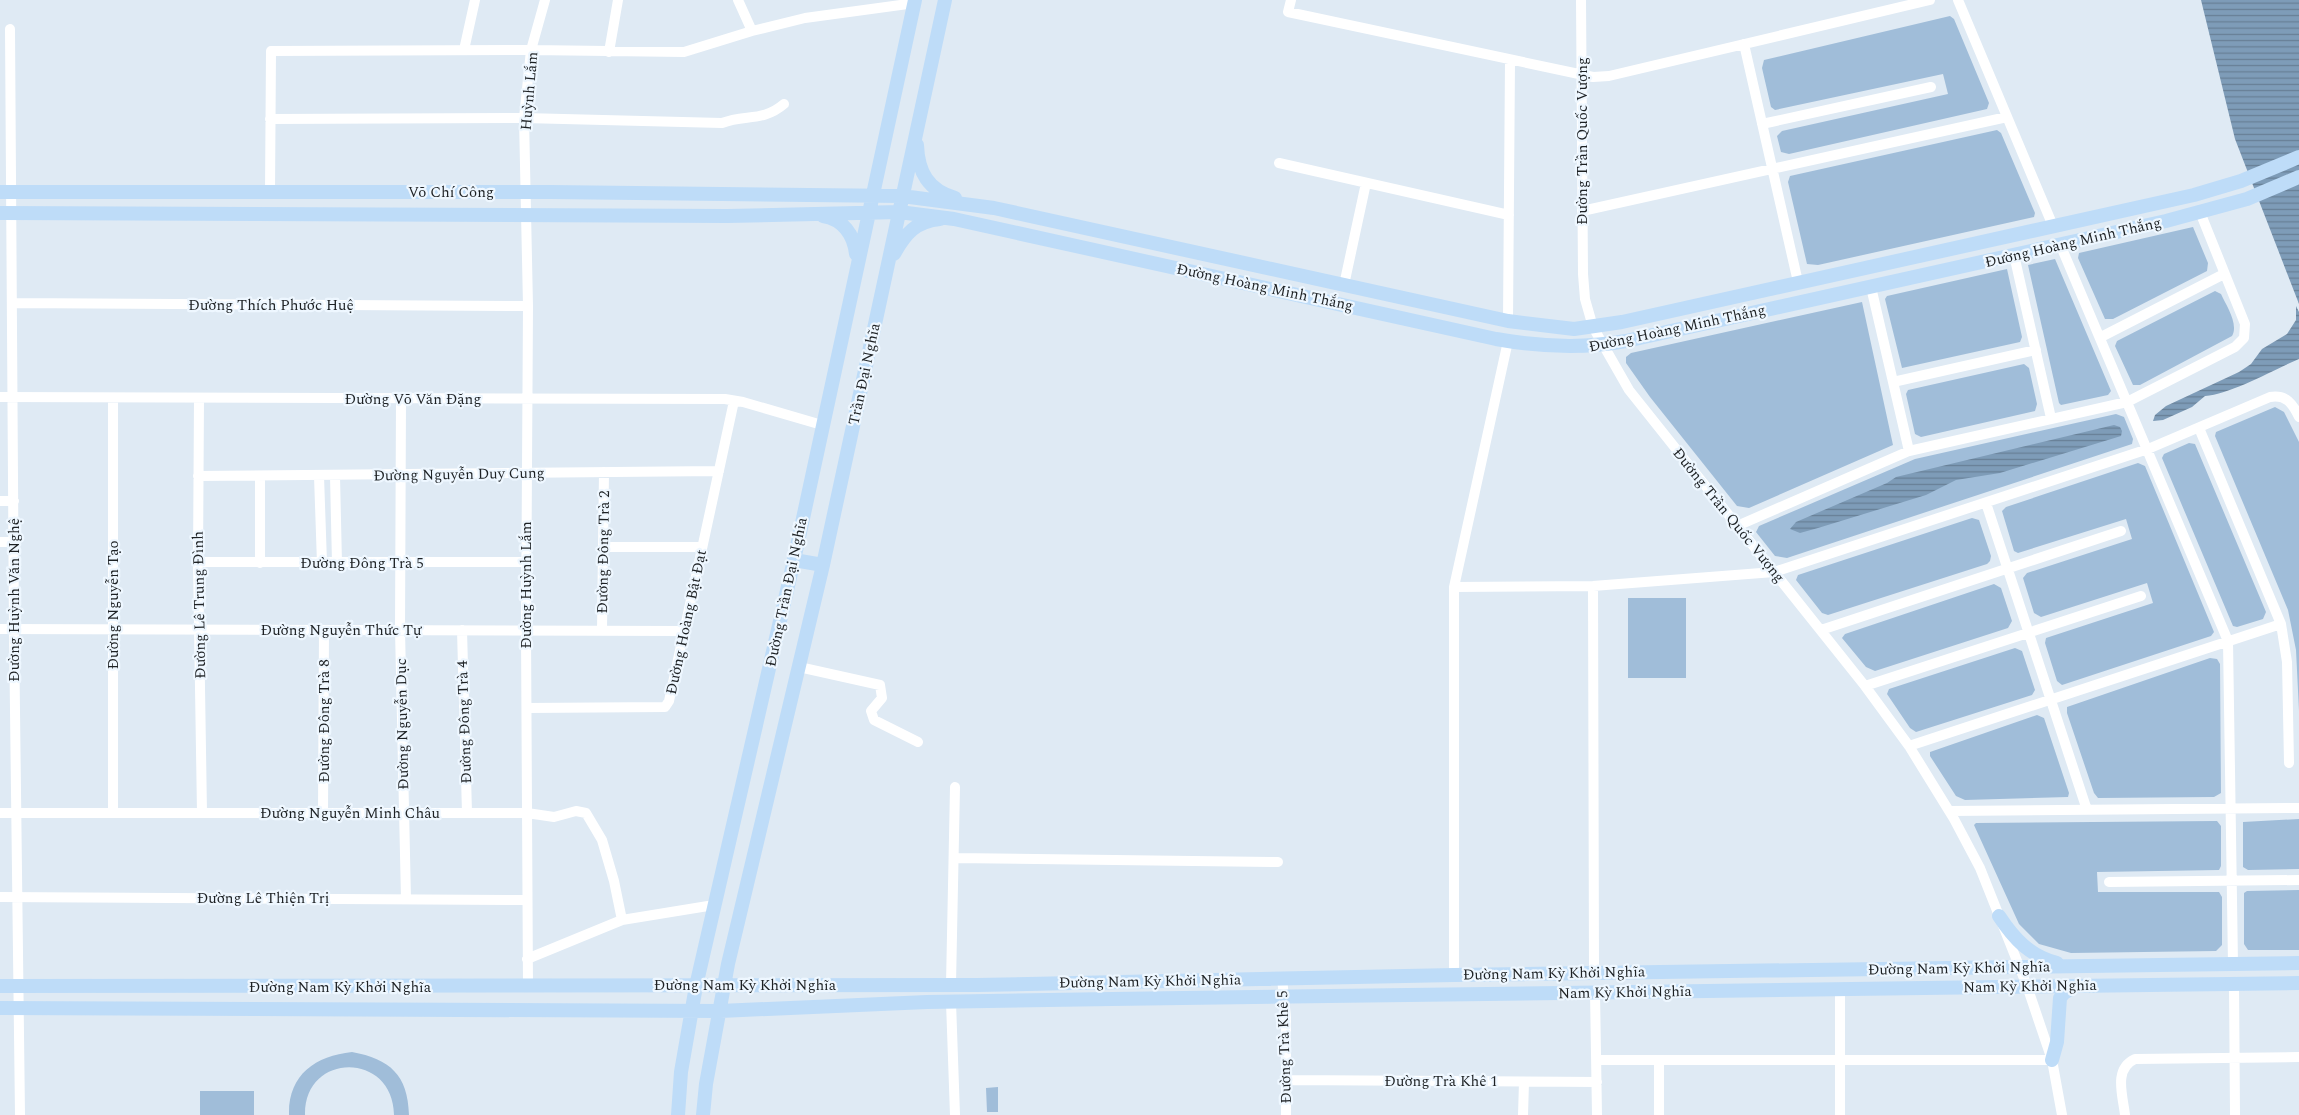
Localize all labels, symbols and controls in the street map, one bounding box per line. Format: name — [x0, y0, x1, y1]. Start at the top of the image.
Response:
street label: Huỳnh Lắm — [515, 51, 544, 131]
street label: Đường Trần Quốc Vượng — [1571, 57, 1594, 225]
street label: Võ Chí Công — [408, 181, 494, 204]
street label: Đường Hoàng Minh Thắng — [1983, 211, 2164, 274]
street label: Đường Hoàng Minh Thắng — [1174, 258, 1355, 317]
street label: Đường Thích Phước Huệ — [188, 294, 354, 317]
street label: Đường Hoàng Minh Thắng — [1587, 299, 1768, 358]
street label: Trần Đại Nghĩa — [842, 320, 887, 427]
street label: Đường Võ Văn Đặng — [345, 388, 481, 411]
street label: Đường Trần Quốc Vượng — [1667, 443, 1790, 588]
street label: Đường Nguyễn Duy Cung — [373, 462, 545, 487]
street label: Đường Đông Trà 2 — [591, 490, 616, 614]
street label: Đường Trần Đại Nghĩa — [759, 515, 814, 669]
street label: Đường Huỳnh Văn Nghệ — [3, 518, 26, 682]
street label: Đường Huỳnh Lắm — [515, 521, 538, 649]
street label: Đường Lê Trung Đình — [187, 531, 212, 679]
street label: Đường Nguyễn Tạo — [102, 540, 125, 670]
street label: Đường Hoàng Bật Đạt — [660, 548, 713, 697]
street label: Đường Đông Trà 5 — [300, 552, 424, 575]
street label: Đường Nguyễn Thức Tự — [261, 619, 422, 642]
street label: Đường Nguyễn Dục — [390, 658, 415, 790]
street label: Đường Đông Trà 8 — [313, 659, 336, 783]
street label: Đường Đông Trà 4 — [451, 659, 478, 784]
street label: Đường Nguyễn Minh Châu — [260, 802, 440, 825]
street label: Đường Lê Thiện Trị — [197, 887, 329, 910]
street label: Đường Nam Kỳ Khởi Nghĩa — [1868, 955, 2051, 982]
street label: Đường Nam Kỳ Khởi Nghĩa — [1463, 960, 1646, 987]
street label: Đường Nam Kỳ Khởi Nghĩa — [1059, 968, 1242, 995]
street label: Đường Nam Kỳ Khởi Nghĩa — [654, 974, 837, 997]
street label: Nam Kỳ Khởi Nghĩa — [1963, 974, 2098, 999]
street label: Đường Nam Kỳ Khởi Nghĩa — [249, 976, 432, 999]
street label: Nam Kỳ Khởi Nghĩa — [1558, 980, 1693, 1005]
street label: Đường Trà Khê 5 — [1271, 990, 1298, 1104]
street label: Đường Trà Khê 1 — [1384, 1070, 1498, 1093]

